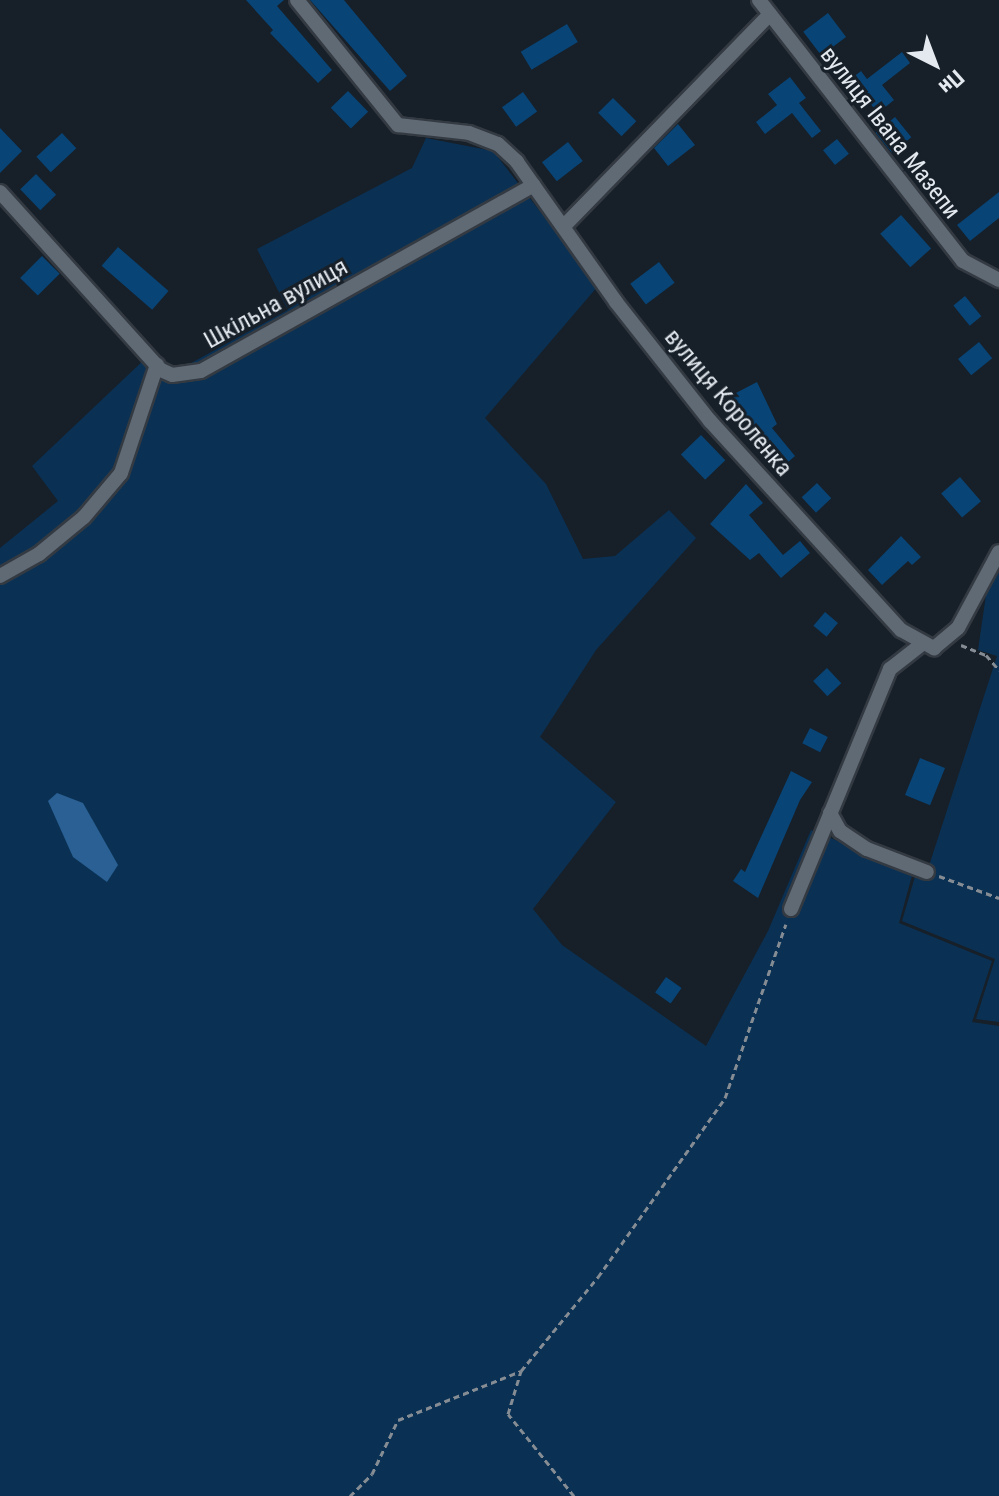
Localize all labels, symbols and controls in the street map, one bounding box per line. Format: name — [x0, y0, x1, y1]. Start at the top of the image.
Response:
north arrow — [895, 24, 975, 104]
street label: вулиця Івана Мазепи — [814, 41, 966, 225]
text: Пн — [934, 65, 969, 100]
street label: Шкільна вулиця — [199, 253, 353, 355]
street label: вулиця Короленка — [658, 324, 798, 482]

